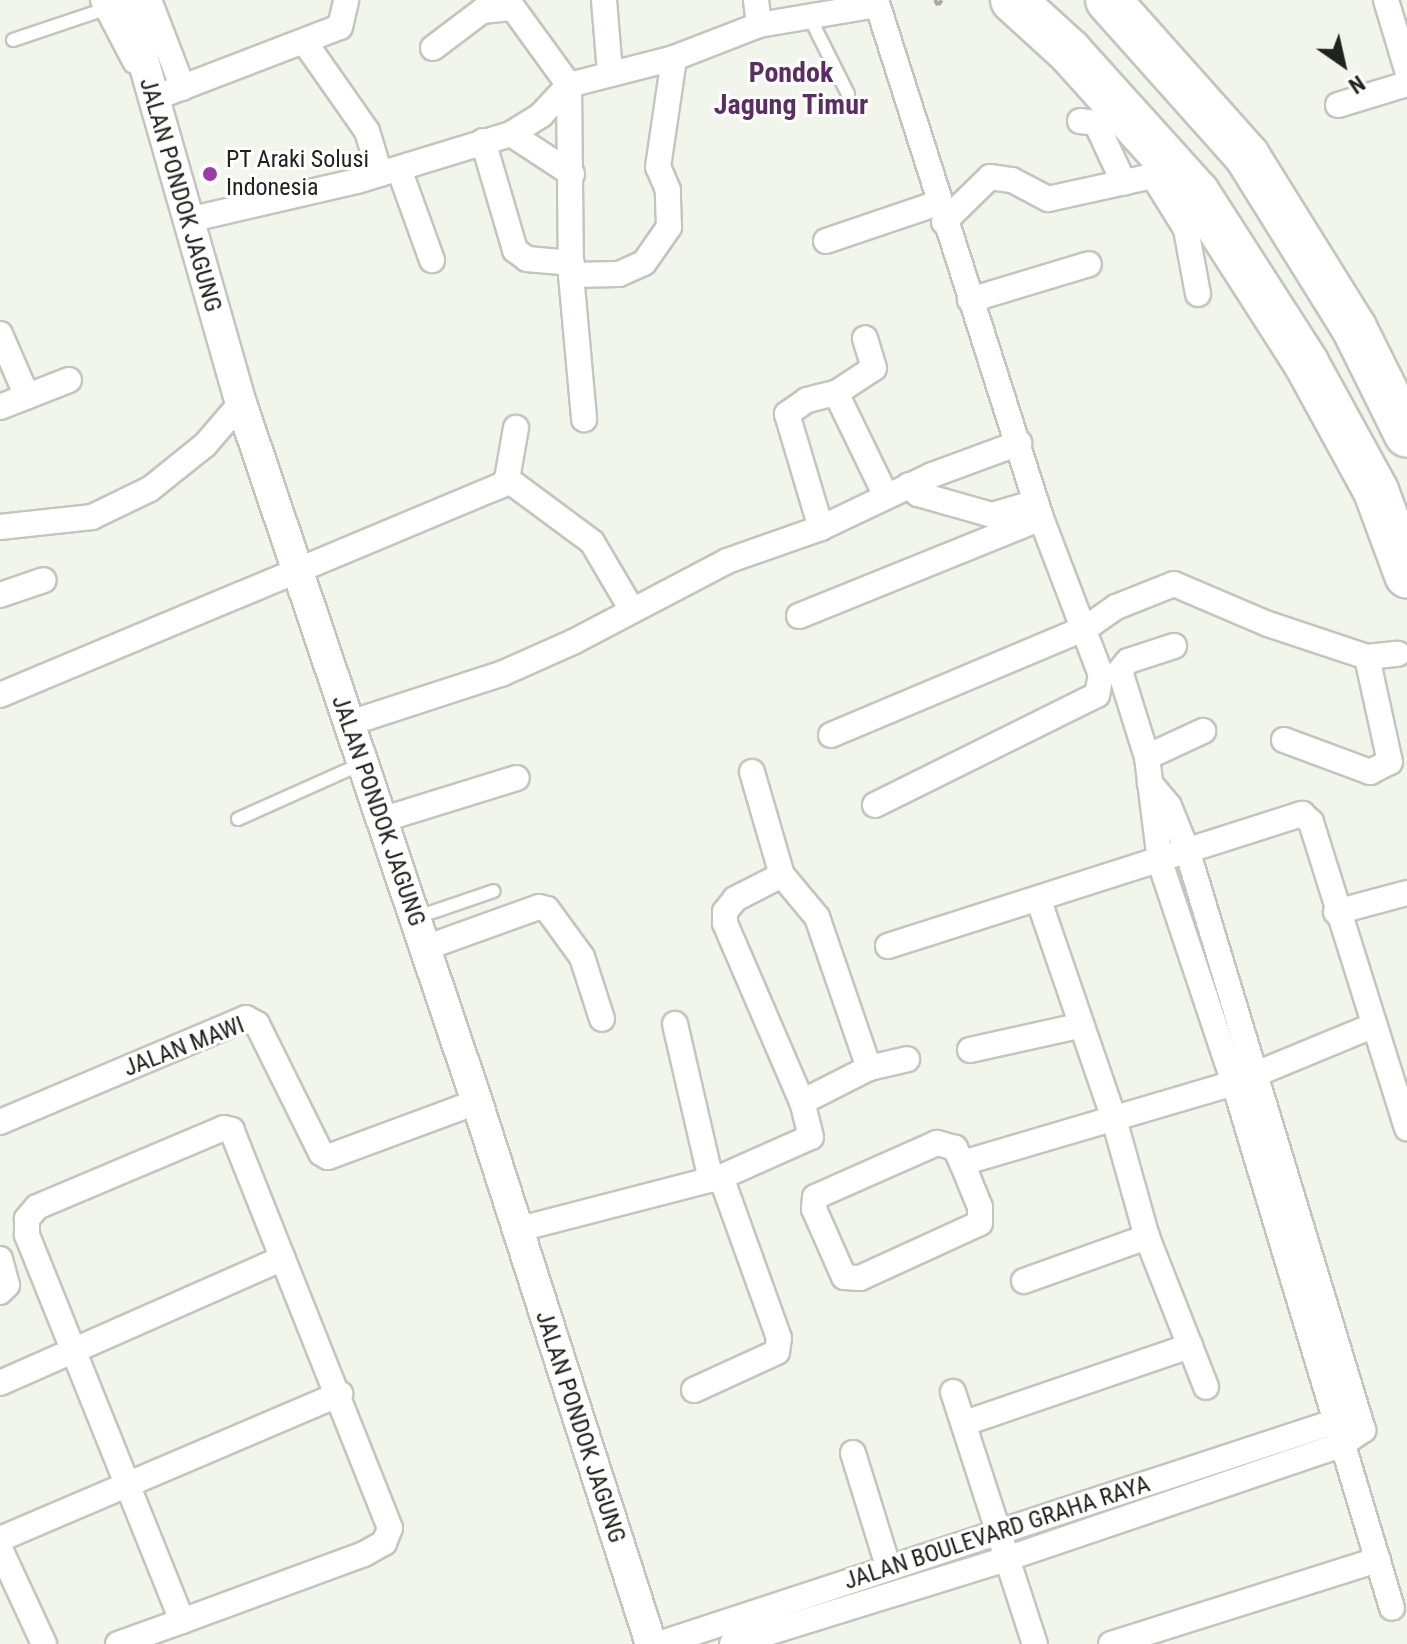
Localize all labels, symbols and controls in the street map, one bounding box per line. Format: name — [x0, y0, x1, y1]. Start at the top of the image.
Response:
north arrow — [1303, 24, 1383, 104]
district label: Pondok Jagung Timur — [713, 56, 869, 122]
text: N — [1344, 70, 1369, 98]
street label: JALAN PONDOK JAGUNG — [133, 75, 227, 315]
place label: PT Araki Solusi Indonesia — [226, 146, 369, 202]
marker: PT Araki Solusi Indonesia — [201, 165, 219, 183]
street label: JALAN PONDOK JAGUNG — [325, 692, 431, 930]
street label: JALAN MAWI — [120, 1011, 248, 1083]
street label: JALAN PONDOK JAGUNG — [529, 1307, 631, 1547]
street label: JALAN BOULEVARD GRAHA RAYA — [840, 1470, 1154, 1596]

